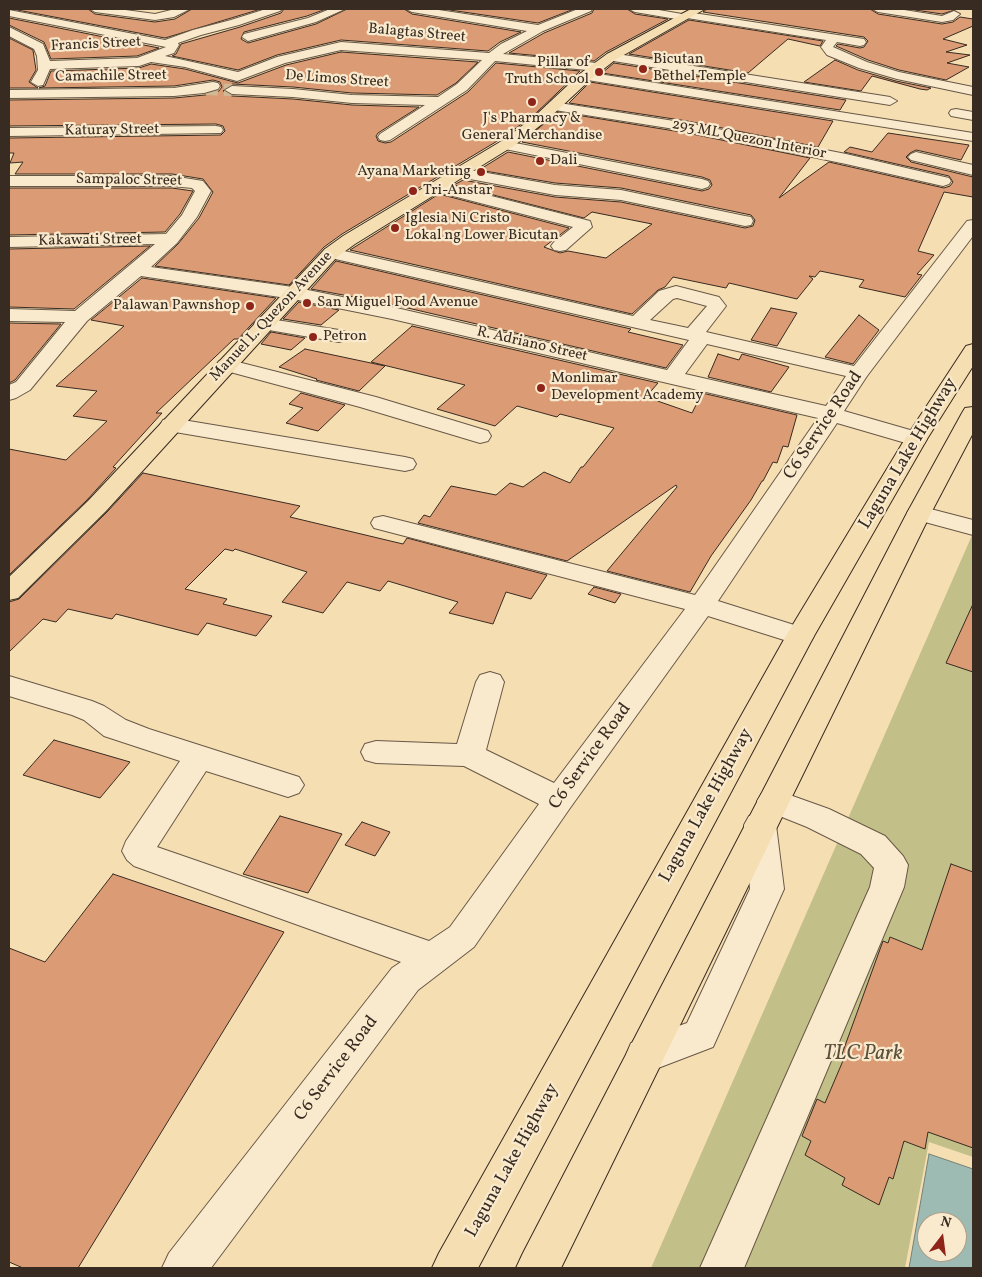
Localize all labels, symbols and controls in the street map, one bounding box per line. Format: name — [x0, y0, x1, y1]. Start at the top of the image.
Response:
street label: Balagtas Street — [367, 21, 467, 47]
street label: Francis Street — [50, 34, 142, 56]
place label: Bicutan Bethel Temple — [653, 51, 746, 86]
place label: Pillar of Truth School — [505, 54, 589, 89]
marker: Bicutan Bethel Temple — [637, 63, 649, 75]
marker: Pillar of Truth School — [593, 66, 605, 78]
street label: Camachile Street — [55, 67, 167, 87]
street label: De Limos Street — [285, 67, 389, 93]
marker: J's Pharmacy & General Merchandise — [526, 96, 538, 108]
place label: J's Pharmacy & General Merchandise — [462, 110, 602, 145]
street label: 293 ML Quezon Interior — [670, 116, 828, 164]
street label: Katuray Street — [64, 121, 160, 141]
place label: Dali — [550, 152, 577, 170]
marker: Dali — [534, 155, 546, 167]
place label: Ayana Marketing — [357, 163, 471, 181]
marker: Ayana Marketing — [475, 166, 487, 178]
street label: Sampaloc Street — [76, 171, 182, 191]
place label: Tri-Anstar — [423, 182, 492, 200]
marker: Tri-Anstar — [407, 185, 419, 197]
place label: Iglesia Ni Cristo Lokal ng Lower Bicutan — [405, 210, 559, 245]
marker: Iglesia Ni Cristo Lokal ng Lower Bicutan — [389, 222, 401, 234]
street label: Kakawati Street — [38, 231, 142, 251]
street label: Manuel L. Quezon Avenue — [207, 248, 337, 386]
place label: San Miguel Food Avenue — [317, 294, 478, 312]
place label: Palawan Pawnshop — [113, 297, 240, 315]
marker: San Miguel Food Avenue — [301, 297, 313, 309]
marker: Palawan Pawnshop — [244, 300, 256, 312]
street label: R. Adriano Street — [475, 324, 589, 366]
place label: Petron — [323, 328, 367, 346]
marker: Petron — [307, 331, 319, 343]
street label: C6 Service Road — [780, 368, 868, 484]
place label: Monlimar Development Academy — [551, 370, 703, 405]
street label: Laguna Lake Highway — [855, 374, 963, 534]
marker: Monlimar Development Academy — [535, 382, 547, 394]
street label: C6 Service Road — [545, 700, 637, 814]
street label: Laguna Lake Highway — [656, 725, 758, 887]
street label: C6 Service Road — [290, 1012, 384, 1126]
park label: TLC Park — [823, 1042, 903, 1068]
street label: Laguna Lake Highway — [462, 1080, 564, 1242]
north arrow — [917, 1212, 967, 1262]
text: N — [938, 1212, 953, 1233]

